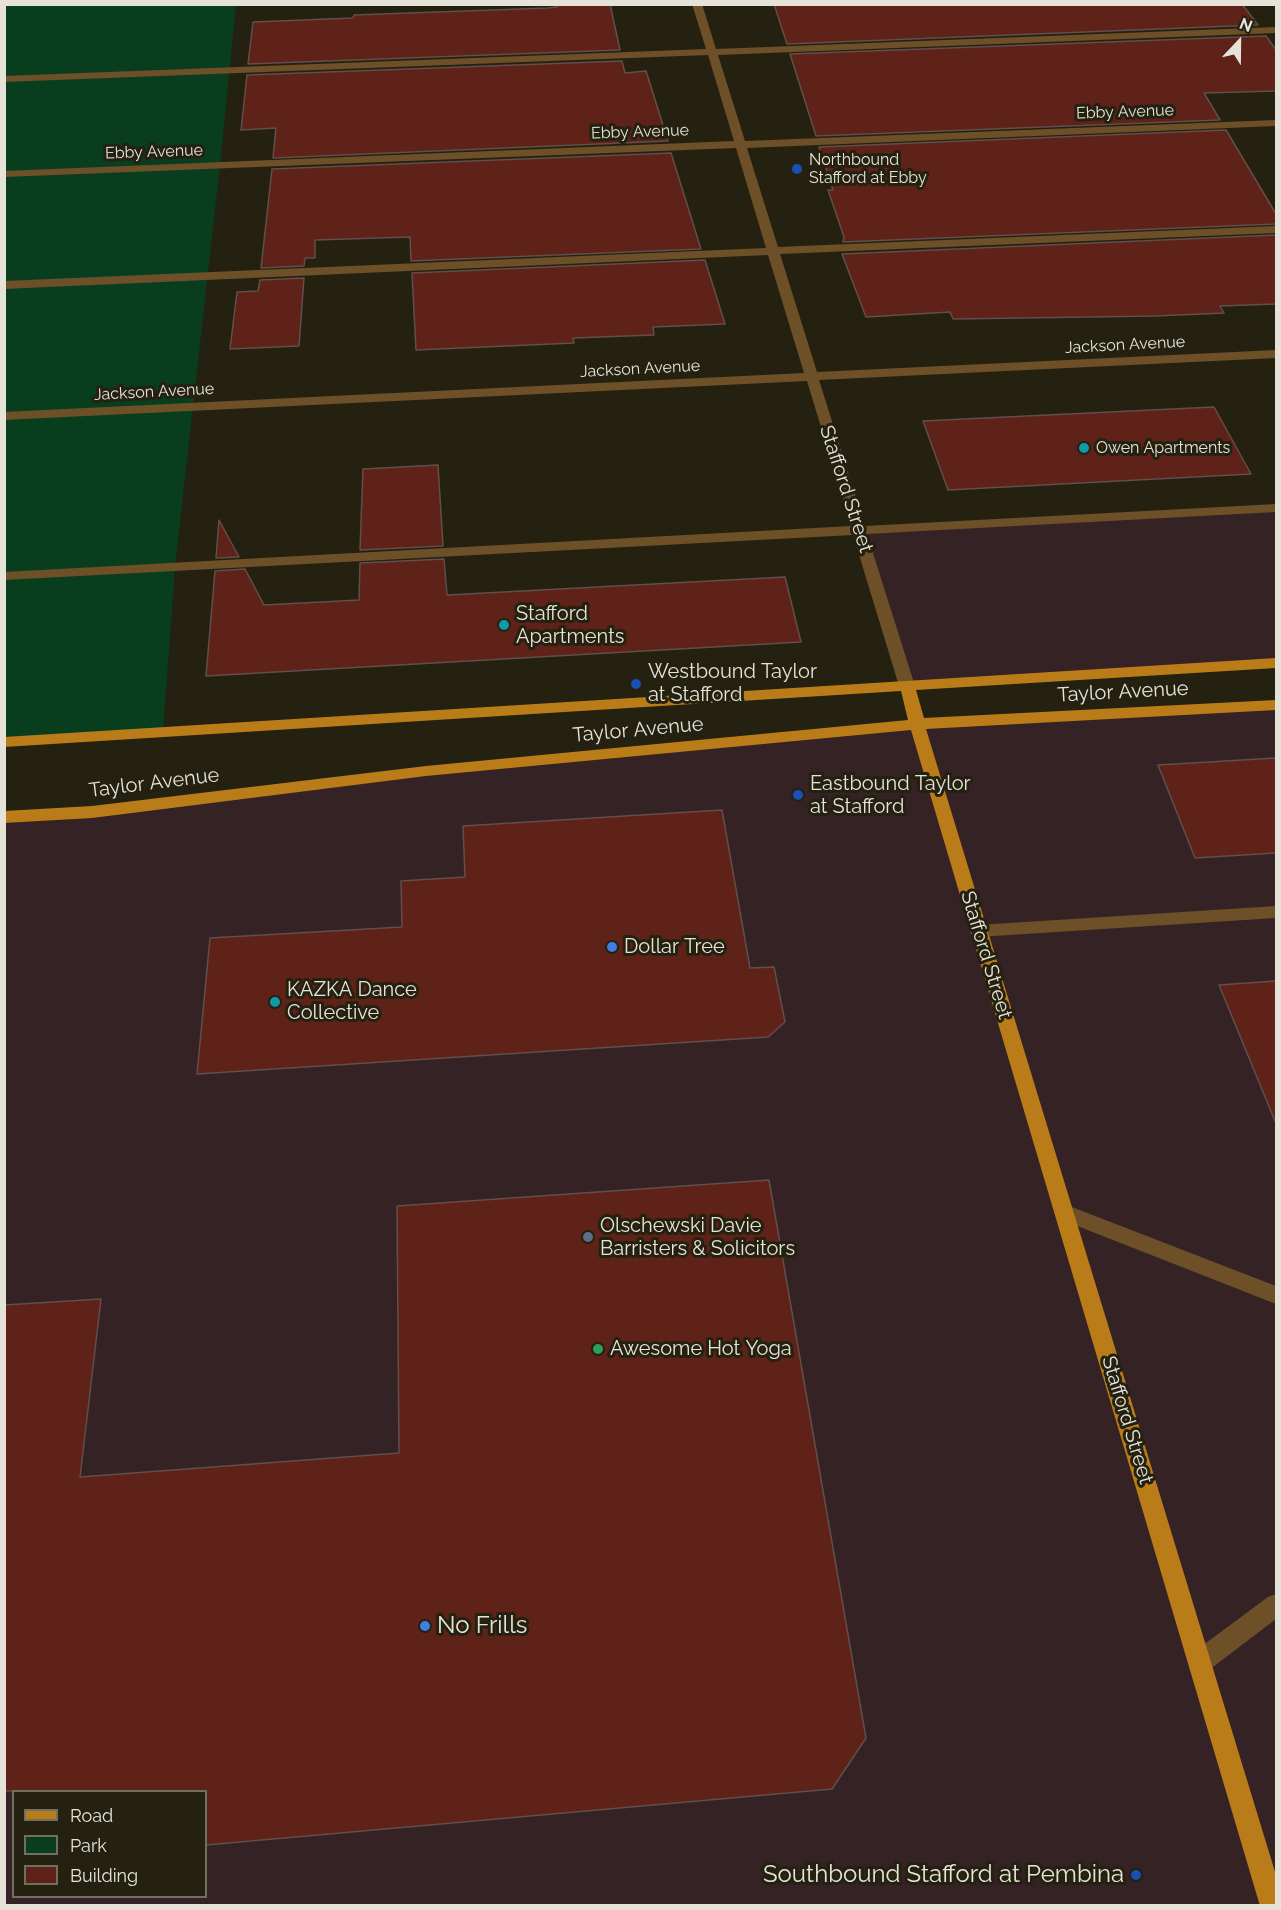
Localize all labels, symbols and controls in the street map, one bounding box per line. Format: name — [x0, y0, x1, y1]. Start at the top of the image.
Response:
north arrow — [1209, 12, 1269, 72]
text: N — [1237, 14, 1255, 36]
street label: Ebby Avenue — [1076, 101, 1174, 123]
street label: Ebby Avenue — [591, 121, 689, 143]
street label: Ebby Avenue — [105, 141, 203, 163]
place label: Northbound Stafford at Ebby — [809, 150, 927, 188]
marker: Northbound Stafford at Ebby — [790, 162, 804, 176]
street label: Jackson Avenue — [1064, 332, 1186, 358]
street label: Jackson Avenue — [579, 356, 701, 382]
street label: Jackson Avenue — [93, 379, 215, 405]
street label: Stafford Street — [814, 422, 878, 556]
place label: Owen Apartments — [1096, 438, 1230, 458]
marker: Owen Apartments — [1077, 441, 1091, 455]
place label: Stafford Apartments — [516, 602, 625, 649]
marker: Stafford Apartments — [497, 618, 511, 632]
place label: Westbound Taylor at Stafford — [648, 660, 817, 707]
marker: Westbound Taylor at Stafford — [629, 677, 643, 691]
street label: Taylor Avenue — [1057, 677, 1189, 707]
street label: Taylor Avenue — [572, 712, 704, 748]
street label: Taylor Avenue — [87, 763, 221, 803]
place label: Eastbound Taylor at Stafford — [810, 772, 971, 819]
marker: Eastbound Taylor at Stafford — [791, 788, 805, 802]
street label: Stafford Street — [955, 888, 1017, 1022]
place label: Dollar Tree — [624, 935, 725, 959]
marker: Dollar Tree — [605, 940, 619, 954]
place label: KAZKA Dance Collective — [287, 978, 417, 1025]
marker: KAZKA Dance Collective — [268, 995, 282, 1009]
place label: Olschewski Davie Barristers & Solicitors — [600, 1214, 795, 1261]
marker: Olschewski Davie Barristers & Solicitors — [581, 1230, 595, 1244]
place label: Awesome Hot Yoga — [610, 1337, 792, 1361]
marker: Awesome Hot Yoga — [591, 1342, 605, 1356]
street label: Stafford Street — [1096, 1353, 1158, 1487]
place label: No Frills — [437, 1612, 527, 1640]
marker: No Frills — [418, 1619, 432, 1633]
legend — [12, 1790, 207, 1898]
text: Road — [70, 1805, 113, 1826]
text: Park — [70, 1835, 107, 1856]
place label: Southbound Stafford at Pembina — [763, 1861, 1124, 1889]
text: Building — [70, 1865, 138, 1886]
marker: Southbound Stafford at Pembina — [1129, 1868, 1143, 1882]

